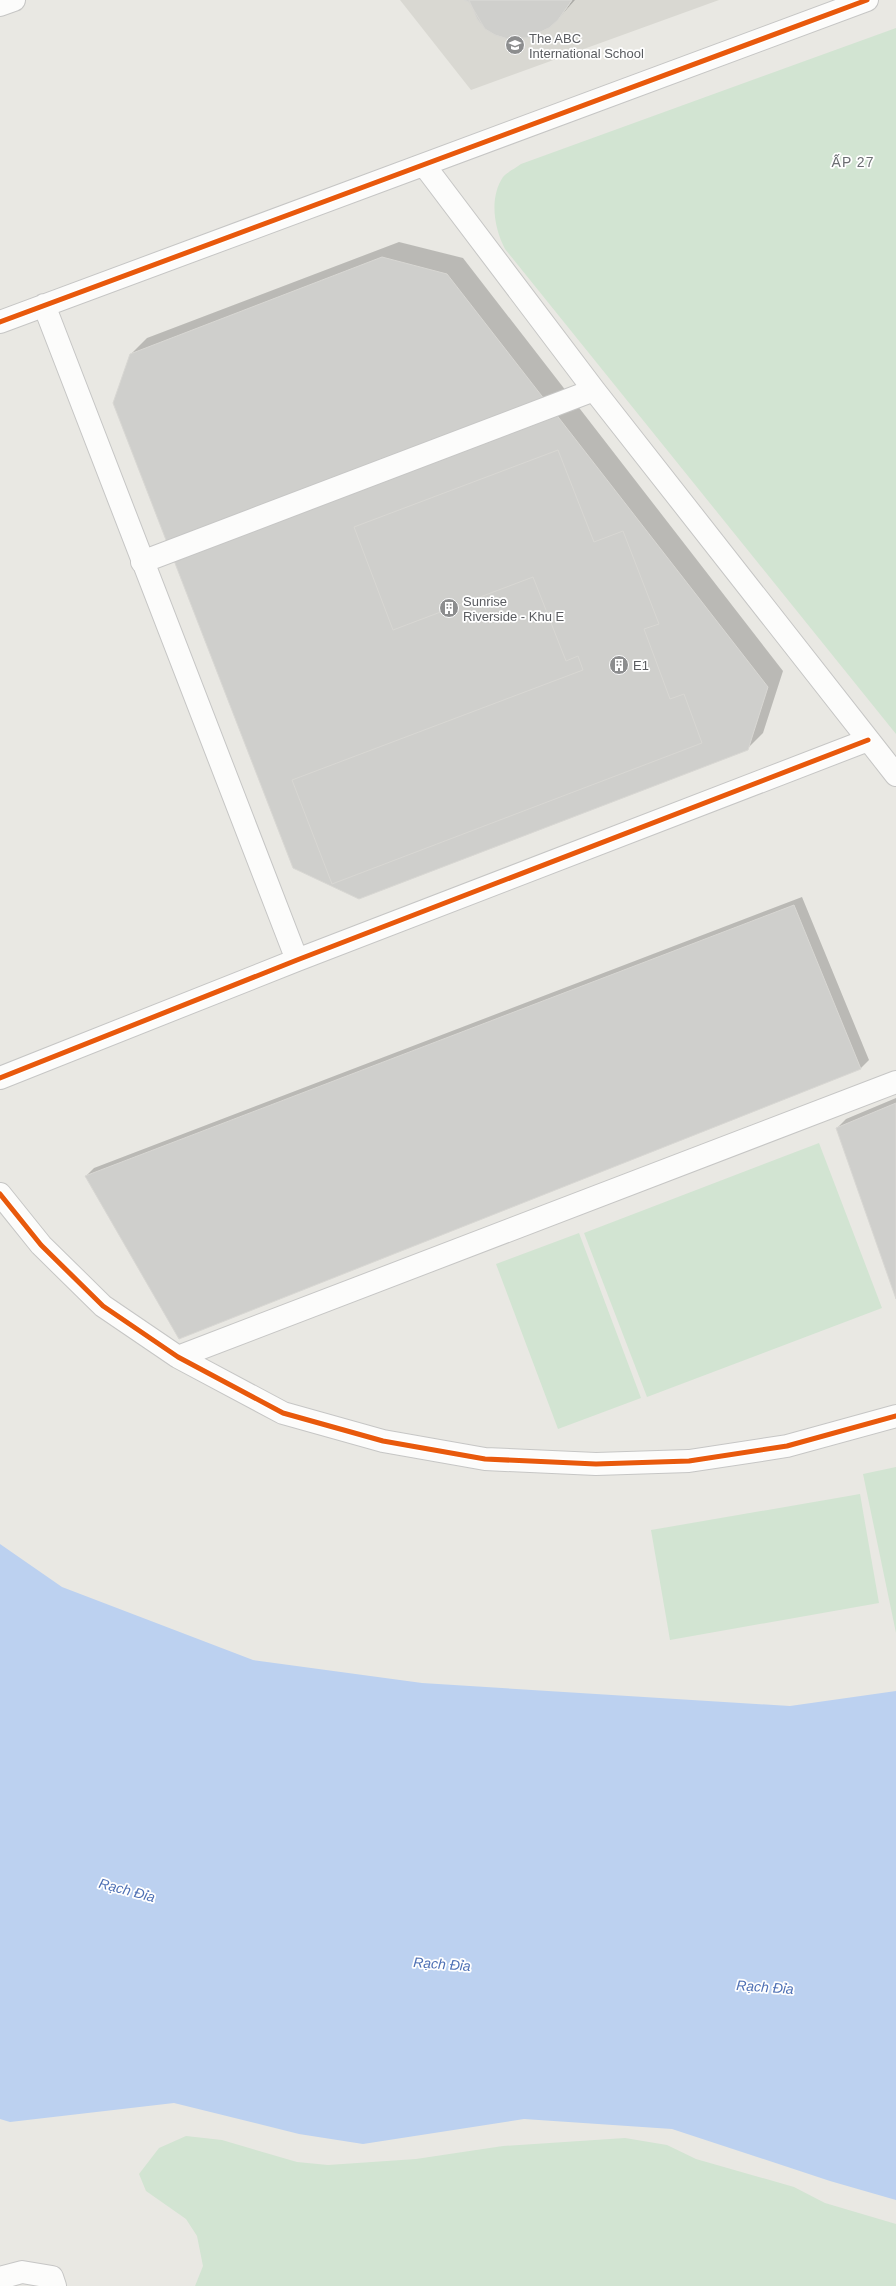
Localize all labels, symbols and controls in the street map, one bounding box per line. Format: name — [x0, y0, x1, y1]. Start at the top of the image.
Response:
place label: The ABC International School — [529, 31, 644, 61]
school or university icon: The ABC International School — [504, 34, 526, 56]
district label: ẤP 27 — [832, 154, 874, 170]
place label: Sunrise Riverside - Khu E — [463, 594, 564, 624]
building icon: Sunrise Riverside - Khu E — [438, 597, 460, 619]
building icon: E1 — [608, 654, 630, 676]
place label: E1 — [633, 658, 649, 673]
water label: Rạch Đỉa — [97, 1875, 157, 1905]
water label: Rạch Đỉa — [413, 1954, 471, 1974]
water label: Rạch Đỉa — [736, 1977, 794, 1997]

